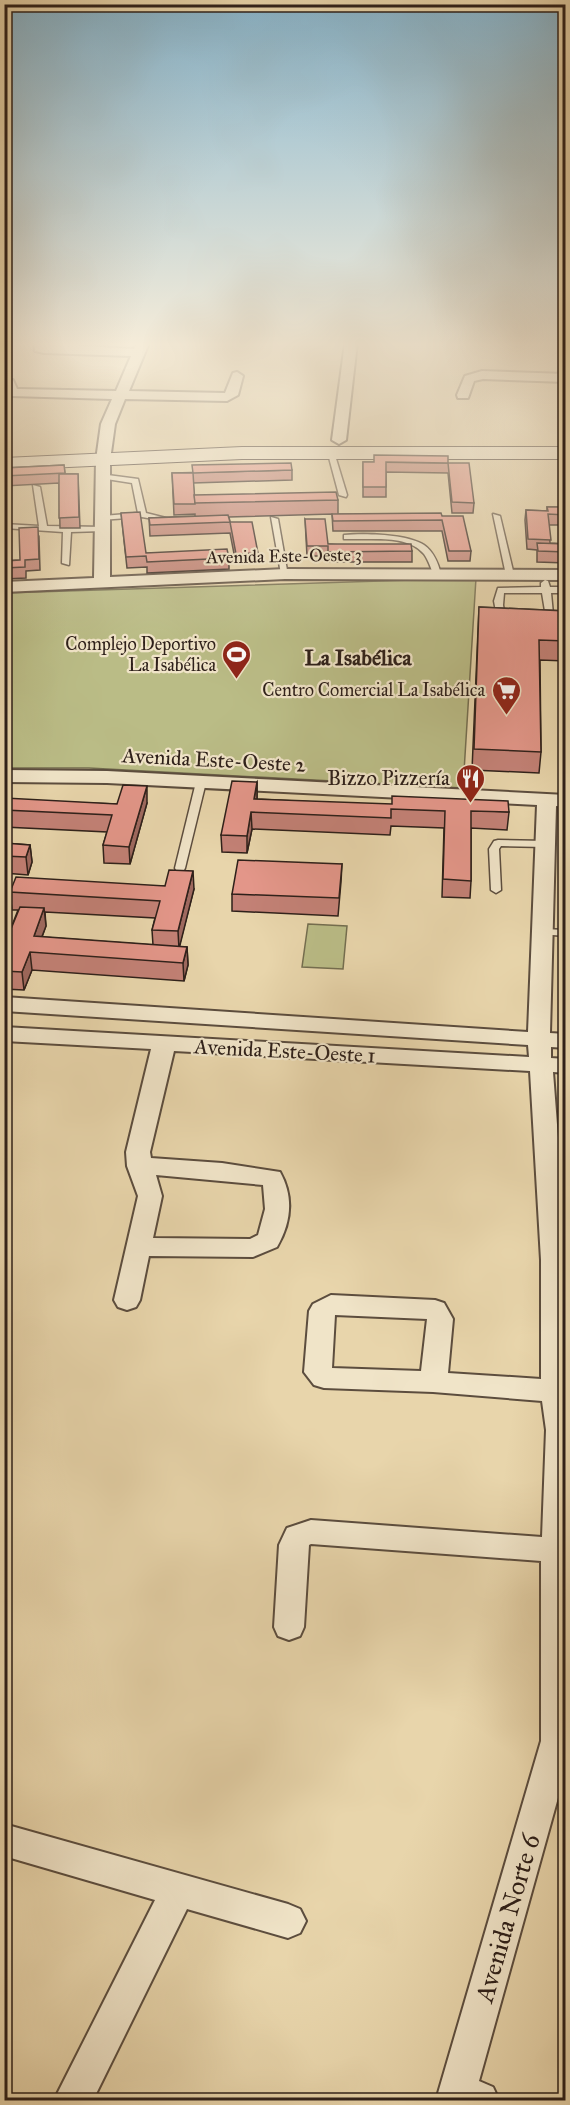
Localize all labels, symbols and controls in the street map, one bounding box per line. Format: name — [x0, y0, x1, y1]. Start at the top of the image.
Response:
street label: Avenida Este-Oeste 3 — [205, 544, 362, 568]
place label: Complejo Deportivo La Isabélica — [65, 633, 216, 676]
sports icon: Complejo Deportivo La Isabélica — [221, 638, 253, 680]
district label: La Isabélica — [304, 644, 412, 671]
supermarket icon: Centro Comercial La Isabélica — [490, 674, 522, 716]
place label: Centro Comercial La Isabélica — [262, 679, 485, 701]
street label: Avenida Este-Oeste 2 — [121, 742, 307, 778]
restaurant icon: Bizzo Pizzería — [455, 762, 487, 804]
place label: Bizzo Pizzería — [327, 765, 450, 791]
street label: Avenida Este-Oeste 1 — [193, 1033, 376, 1069]
street label: Avenida Norte 6 — [467, 1829, 547, 2007]

